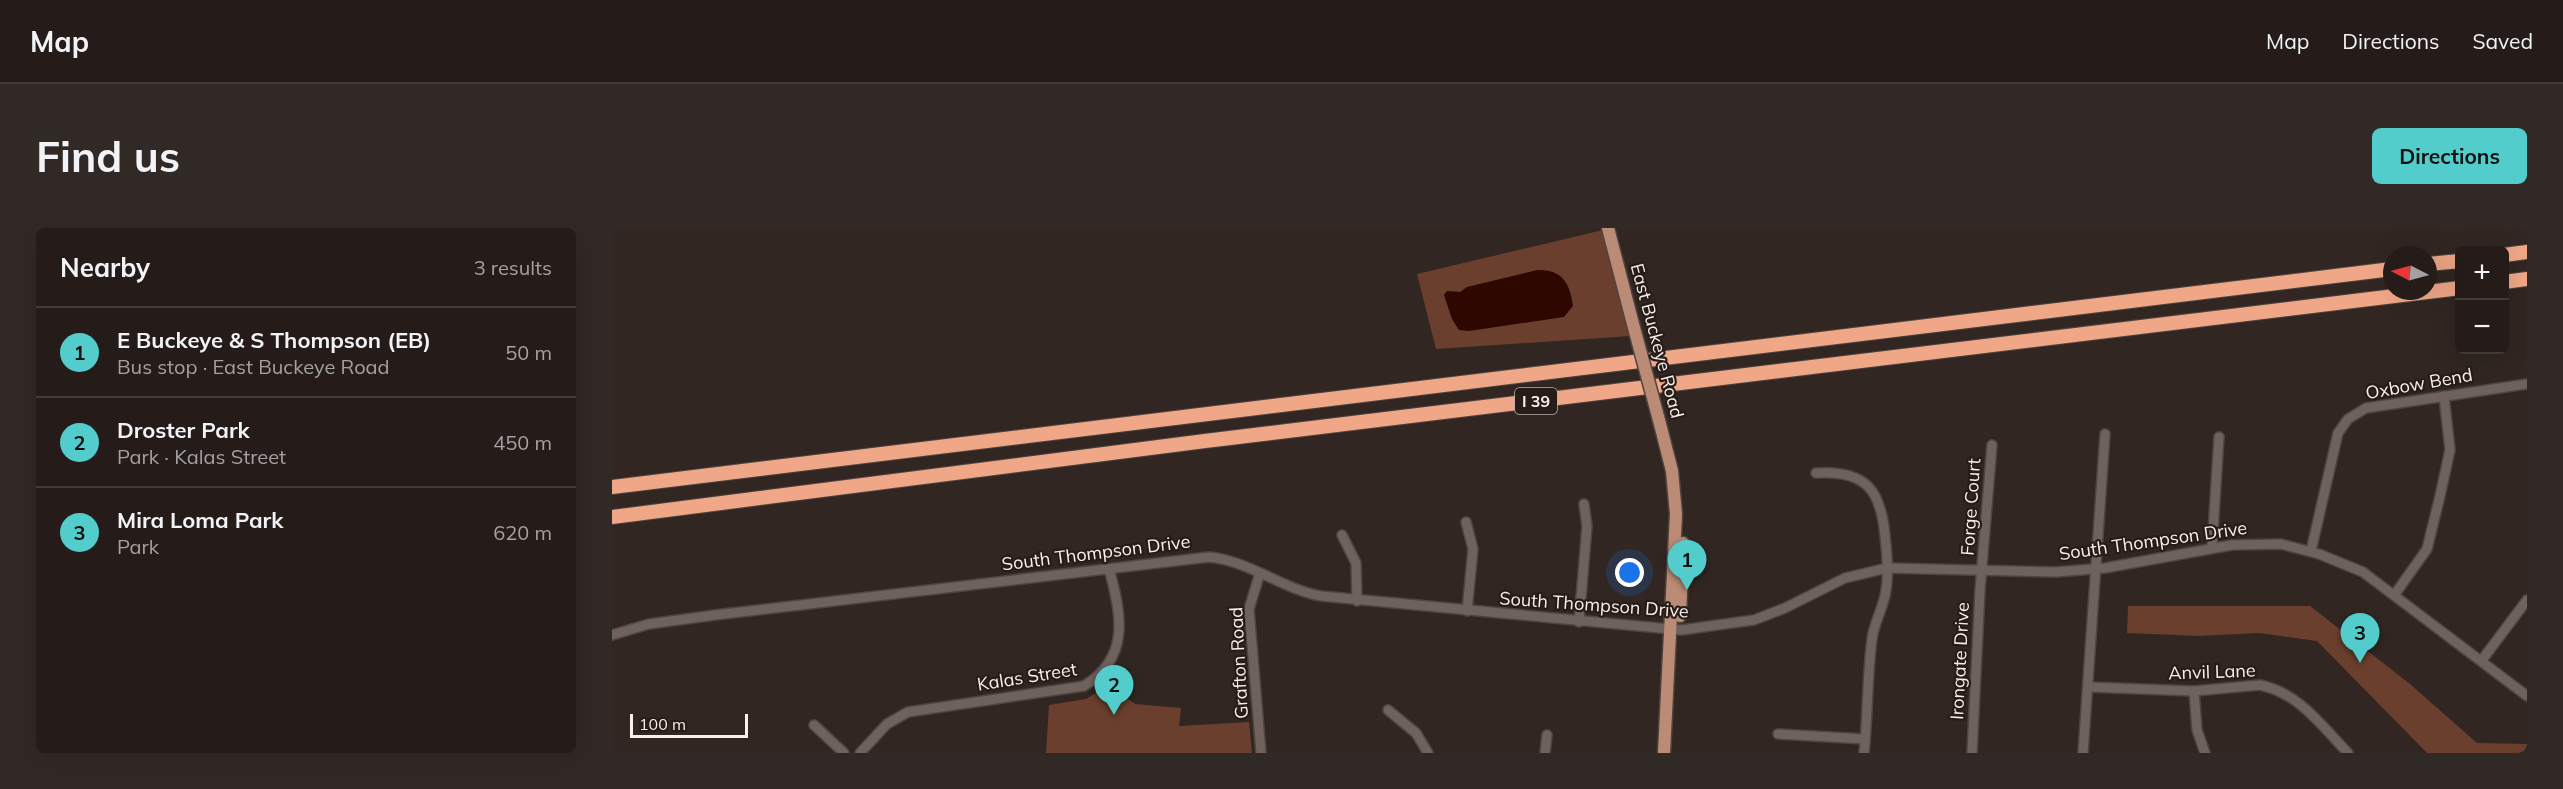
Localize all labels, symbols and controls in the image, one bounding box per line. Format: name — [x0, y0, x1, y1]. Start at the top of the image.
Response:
text: Map — [30, 24, 89, 59]
text: Map — [2266, 28, 2309, 54]
text: Directions — [2342, 28, 2439, 54]
text: Saved — [2472, 28, 2533, 54]
button: Directions — [2372, 128, 2527, 184]
text: Find us — [36, 130, 180, 183]
north arrow — [2383, 246, 2437, 300]
map controls — [2455, 246, 2509, 354]
button: + — [2455, 246, 2509, 300]
text: Nearby — [60, 251, 150, 284]
text: 3 results — [474, 255, 552, 280]
street label: East Buckeye Road — [1626, 261, 1689, 421]
button: − — [2455, 300, 2509, 354]
text: E Buckeye & S Thompson (EB) — [117, 326, 431, 354]
text: 1 — [74, 340, 86, 365]
text: 50 m — [505, 340, 552, 365]
text: Bus stop · East Buckeye Road — [117, 354, 390, 379]
street label: Oxbow Bend — [2364, 363, 2474, 404]
road number: I 39 — [1515, 388, 1557, 414]
text: Droster Park — [117, 416, 250, 444]
text: 2 — [74, 430, 86, 455]
text: 450 m — [493, 430, 552, 455]
text: Park · Kalas Street — [117, 444, 286, 469]
street label: Forge Court — [1956, 458, 1985, 556]
text: Mira Loma Park — [117, 506, 283, 534]
street label: South Thompson Drive — [2057, 516, 2248, 565]
text: 3 — [74, 520, 86, 545]
text: 620 m — [493, 520, 552, 545]
street label: South Thompson Drive — [1000, 530, 1191, 575]
text: Park — [117, 534, 159, 559]
pin: 1 — [1668, 540, 1706, 590]
your location — [1615, 558, 1644, 587]
street label: South Thompson Drive — [1499, 586, 1689, 623]
street label: Irongate Drive — [1945, 602, 1974, 720]
street label: Grafton Road — [1224, 607, 1253, 720]
pin: 3 — [2340, 614, 2380, 663]
street label: Kalas Street — [975, 657, 1078, 696]
street label: Anvil Lane — [2168, 658, 2256, 685]
pin: 2 — [1094, 666, 1134, 715]
scale bar — [630, 711, 748, 738]
text: 100 m — [639, 714, 686, 734]

